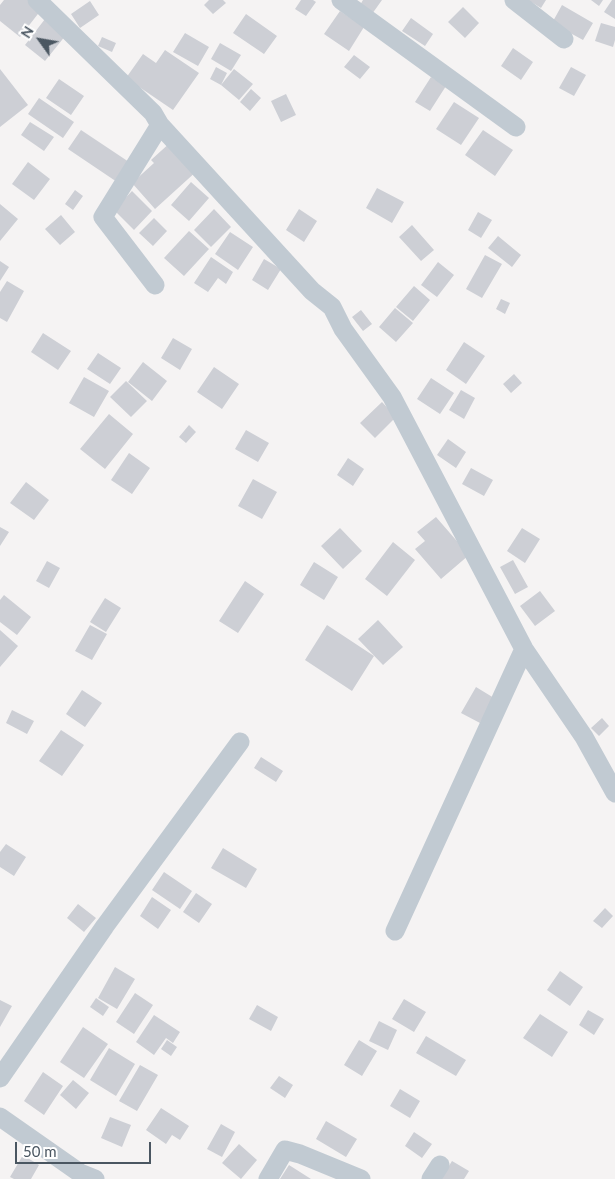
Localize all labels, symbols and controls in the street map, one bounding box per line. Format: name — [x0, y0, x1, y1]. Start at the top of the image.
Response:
north arrow — [15, 15, 65, 65]
text: N — [17, 23, 37, 41]
scale bar — [18, 1132, 154, 1164]
text: 50 m — [23, 1142, 57, 1160]

